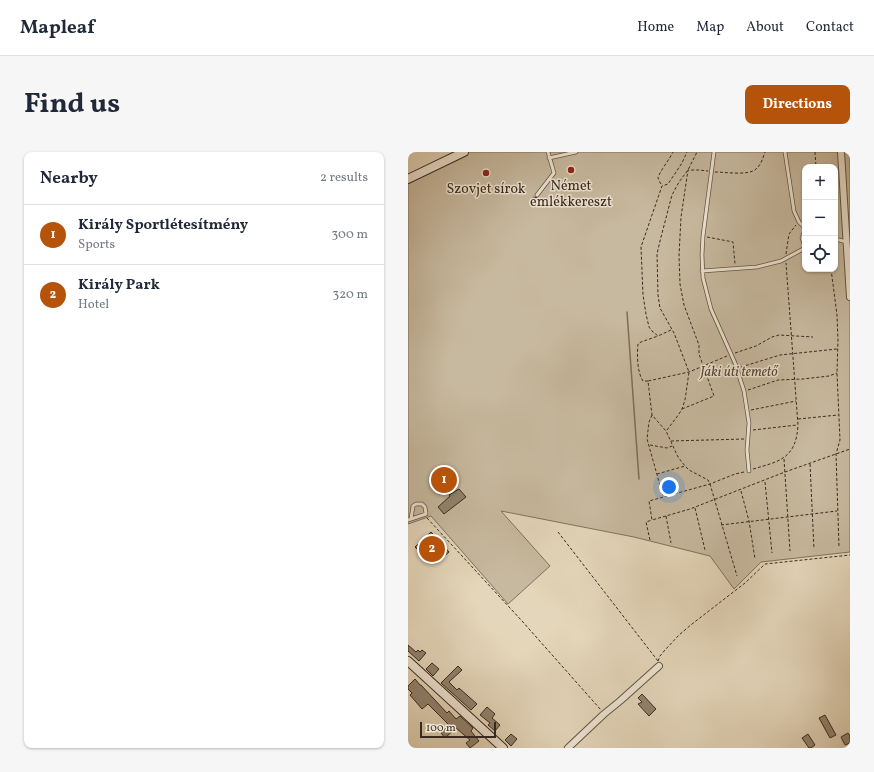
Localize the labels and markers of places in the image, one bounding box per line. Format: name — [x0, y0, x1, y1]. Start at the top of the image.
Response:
marker: Német emlékkereszt — [566, 165, 576, 175]
marker: Szovjet sírok — [481, 168, 491, 178]
place label: Német emlékkereszt — [530, 177, 612, 212]
place label: Szovjet sírok — [447, 180, 526, 199]
pin: 1 — [431, 465, 457, 495]
pin: 2 — [419, 534, 445, 564]

